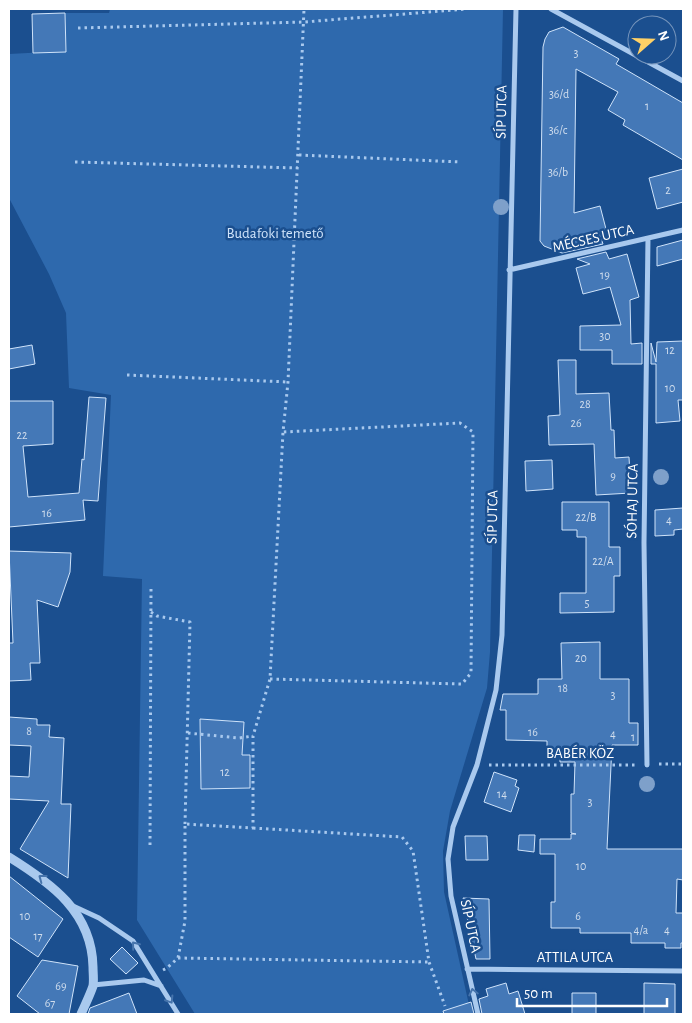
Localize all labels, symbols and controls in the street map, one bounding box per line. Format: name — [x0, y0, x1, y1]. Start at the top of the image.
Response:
north arrow — [627, 15, 677, 65]
text: N — [655, 29, 672, 43]
house number: 3 — [574, 47, 579, 59]
street label: SÍP UTCA — [492, 85, 509, 139]
house number: 36/d — [549, 88, 569, 100]
house number: 1 — [645, 100, 649, 112]
house number: 36/c — [549, 124, 568, 136]
house number: 36/b — [548, 166, 568, 178]
house number: 2 — [665, 184, 671, 196]
street label: MÉCSES UTCA — [550, 220, 636, 255]
park label: Budafoki temető — [226, 226, 324, 241]
house number: 19 — [600, 269, 610, 281]
house number: 30 — [599, 330, 611, 342]
house number: 12 — [665, 344, 675, 356]
house number: 10 — [665, 382, 675, 394]
house number: 28 — [579, 398, 591, 410]
house number: 26 — [570, 417, 582, 429]
house number: 22 — [17, 429, 28, 441]
street label: SÓHAJ UTCA — [622, 463, 641, 539]
house number: 9 — [610, 470, 616, 482]
street label: SÍP UTCA — [483, 490, 500, 544]
house number: 16 — [42, 507, 52, 519]
house number: 22/B — [576, 511, 596, 523]
house number: 4 — [666, 514, 672, 526]
house number: 22/A — [592, 555, 614, 567]
house number: 5 — [584, 597, 590, 609]
house number: 20 — [575, 652, 587, 664]
house number: 18 — [558, 682, 568, 694]
house number: 3 — [611, 689, 616, 701]
house number: 8 — [26, 725, 32, 737]
house number: 16 — [528, 726, 538, 738]
house number: 4 — [610, 728, 616, 740]
house number: 1 — [631, 731, 635, 743]
street label: BABÉR KÖZ — [546, 744, 614, 761]
house number: 12 — [220, 766, 230, 778]
house number: 14 — [497, 788, 507, 800]
house number: 3 — [588, 796, 593, 808]
house number: 10 — [576, 860, 586, 872]
one-way arrow — [39, 876, 48, 884]
street label: SÍP UTCA — [458, 898, 485, 954]
house number: 10 — [20, 910, 30, 922]
house number: 6 — [575, 910, 581, 922]
house number: 4/a — [634, 924, 649, 936]
house number: 4 — [664, 924, 670, 936]
house number: 17 — [33, 930, 43, 942]
one-way arrow — [132, 942, 141, 951]
street label: ATTILA UTCA — [537, 950, 614, 965]
scale bar — [517, 976, 667, 1008]
house number: 69 — [55, 980, 67, 992]
text: 50 m — [524, 986, 553, 1001]
one-way arrow — [468, 987, 479, 996]
one-way arrow — [163, 995, 173, 1004]
house number: 67 — [45, 997, 55, 1009]

